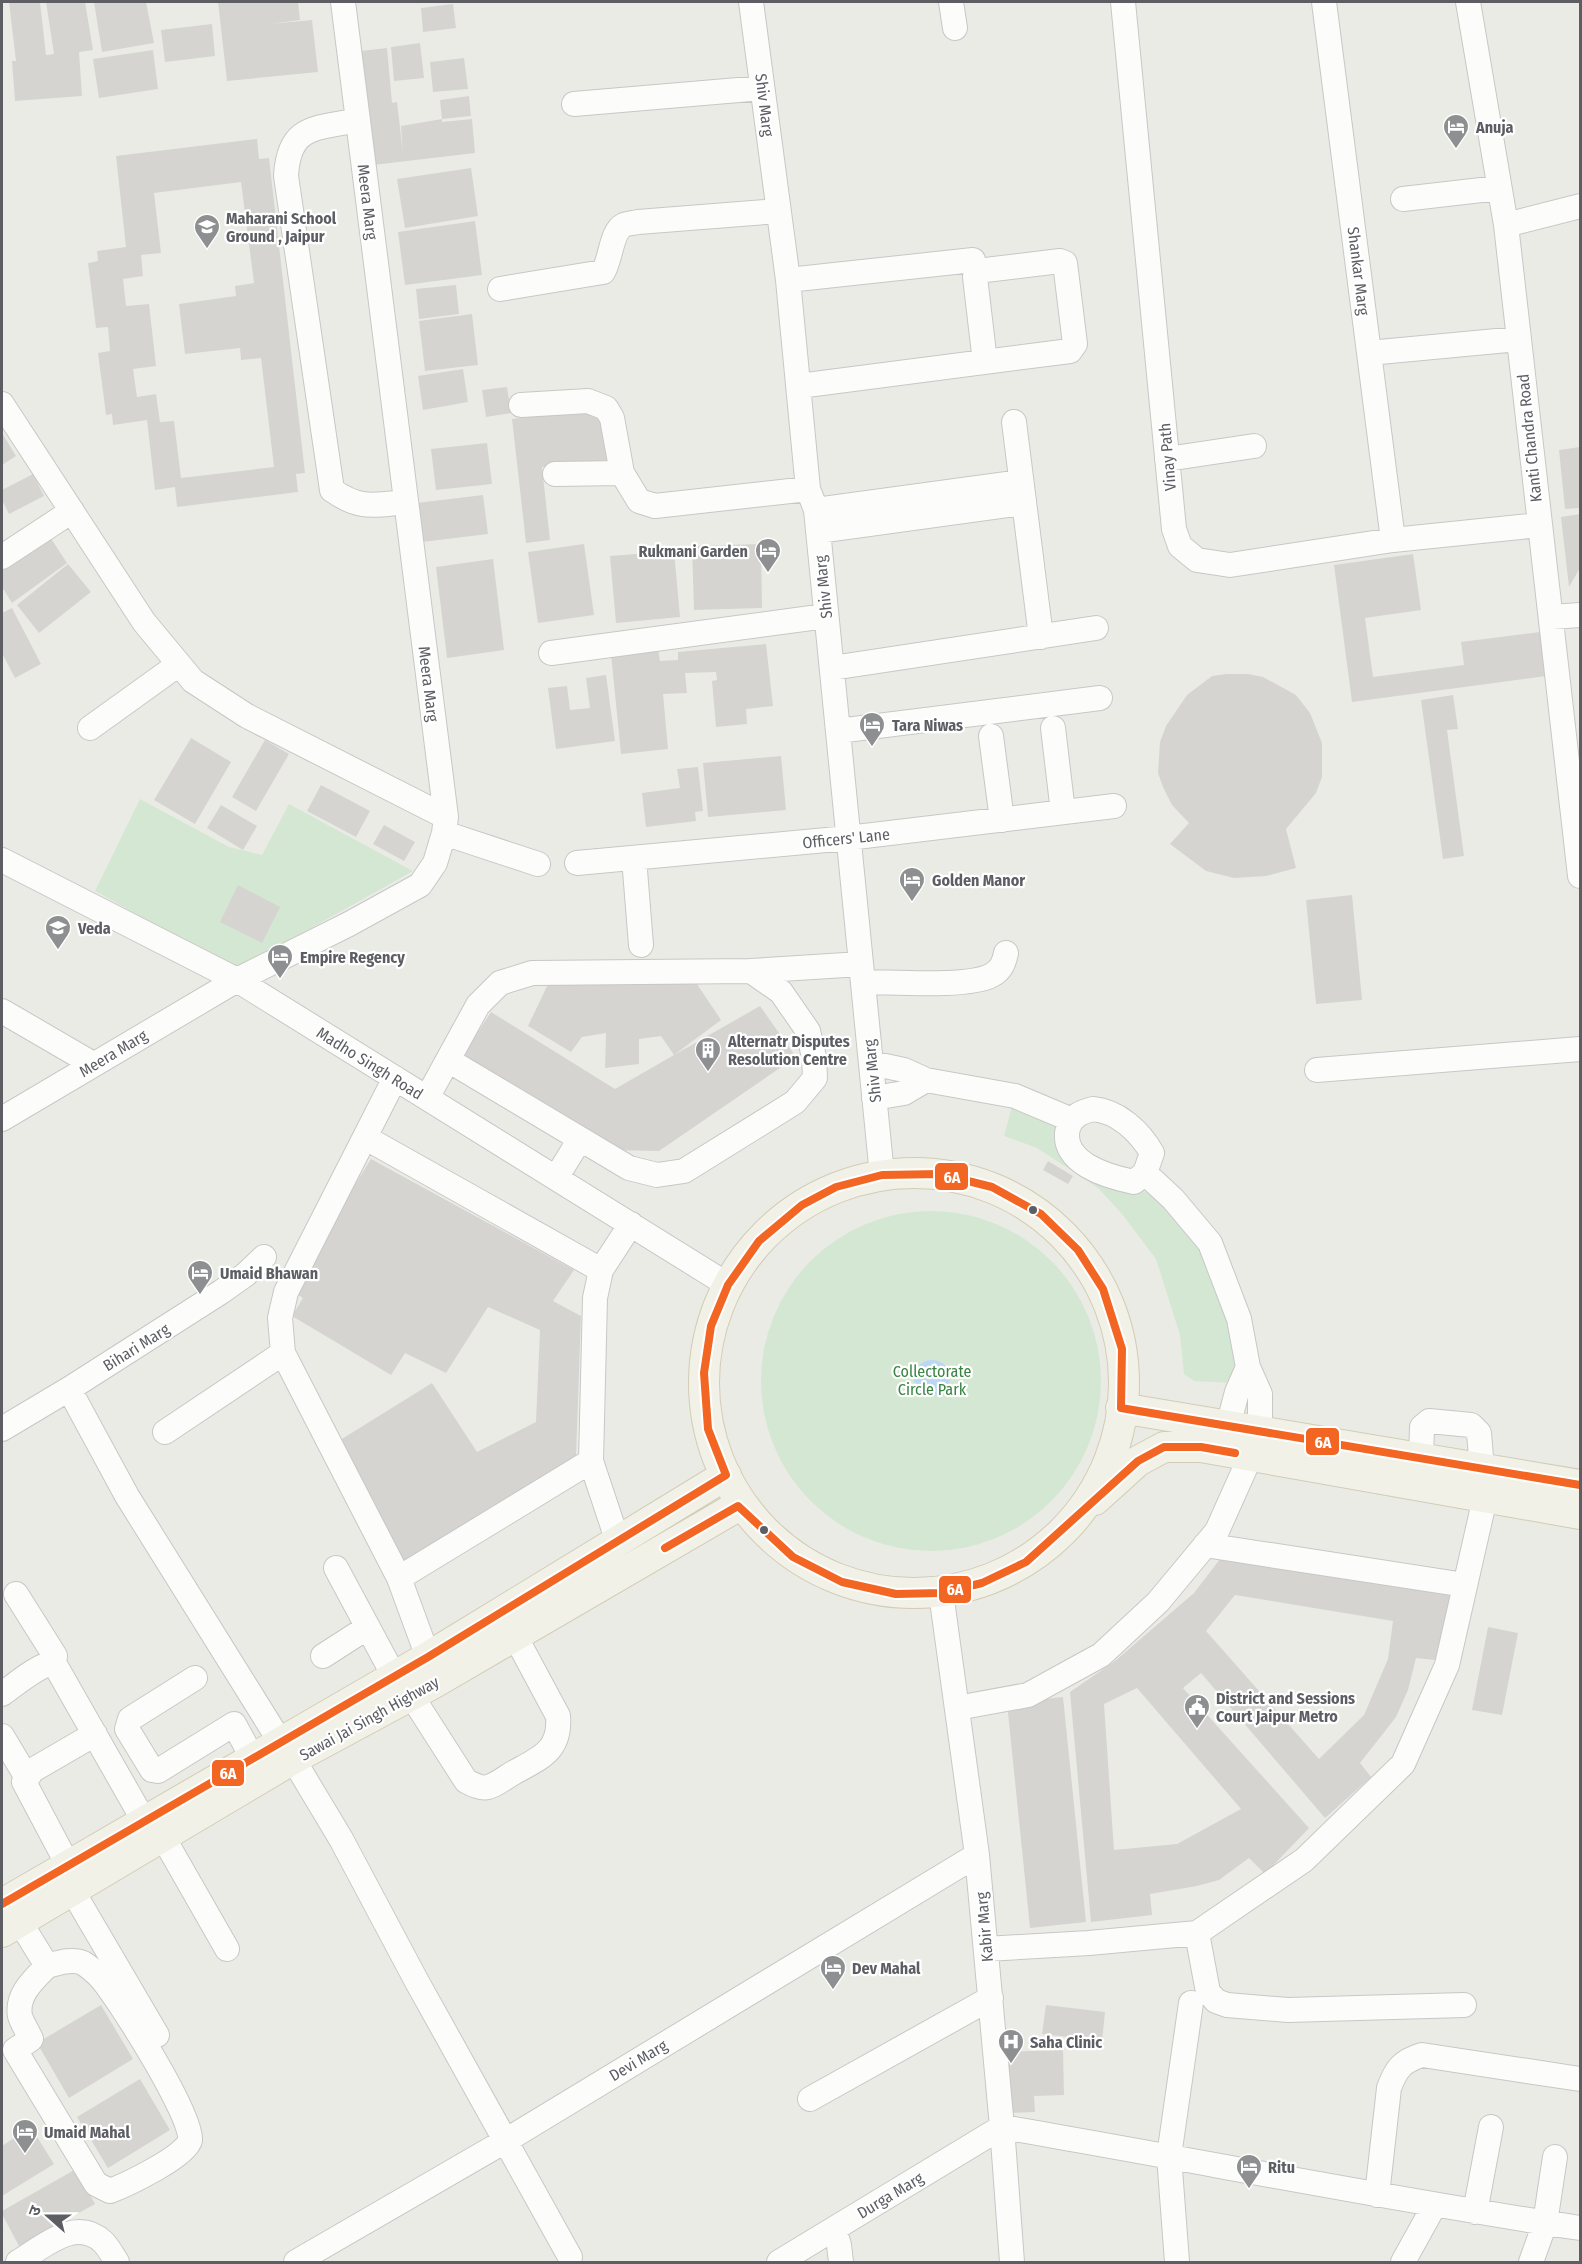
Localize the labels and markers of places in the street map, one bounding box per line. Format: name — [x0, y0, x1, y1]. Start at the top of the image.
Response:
hotel icon: Anuja — [1441, 112, 1471, 150]
place label: Anuja — [1475, 118, 1514, 137]
place label: Maharani School Ground , Jaipur — [226, 209, 337, 246]
school or university icon: Maharani School Ground , Jaipur — [192, 212, 222, 250]
hotel icon: Rukmani Garden — [753, 536, 783, 574]
place label: Rukmani Garden — [639, 542, 748, 561]
hotel icon: Tara Niwas — [857, 710, 887, 748]
place label: Tara Niwas — [892, 716, 963, 735]
hotel icon: Golden Manor — [897, 865, 927, 903]
place label: Golden Manor — [932, 871, 1025, 890]
school or university icon: Veda — [43, 913, 73, 951]
place label: Veda — [77, 919, 111, 938]
hotel icon: Empire Regency — [265, 942, 295, 980]
place label: Empire Regency — [300, 948, 405, 967]
place label: Alternatr Disputes Resolution Centre — [727, 1032, 850, 1069]
building icon: Alternatr Disputes Resolution Centre — [693, 1035, 723, 1073]
unlabelled marker — [1027, 1204, 1039, 1216]
hotel icon: Umaid Bhawan — [185, 1258, 215, 1296]
place label: Umaid Bhawan — [220, 1264, 318, 1283]
unlabelled marker — [758, 1524, 770, 1536]
place label: District and Sessions Court Jaipur Metro — [1216, 1689, 1355, 1726]
public building icon: District and Sessions Court Jaipur Metro — [1182, 1692, 1212, 1730]
hotel icon: Dev Mahal — [818, 1953, 848, 1991]
place label: Dev Mahal — [852, 1959, 921, 1978]
hospital icon: Saha Clinic — [996, 2027, 1026, 2065]
place label: Saha Clinic — [1030, 2033, 1102, 2052]
hotel icon: Umaid Mahal — [10, 2117, 40, 2155]
place label: Umaid Mahal — [44, 2123, 130, 2142]
hotel icon: Ritu — [1234, 2152, 1264, 2190]
place label: Ritu — [1268, 2158, 1295, 2177]

